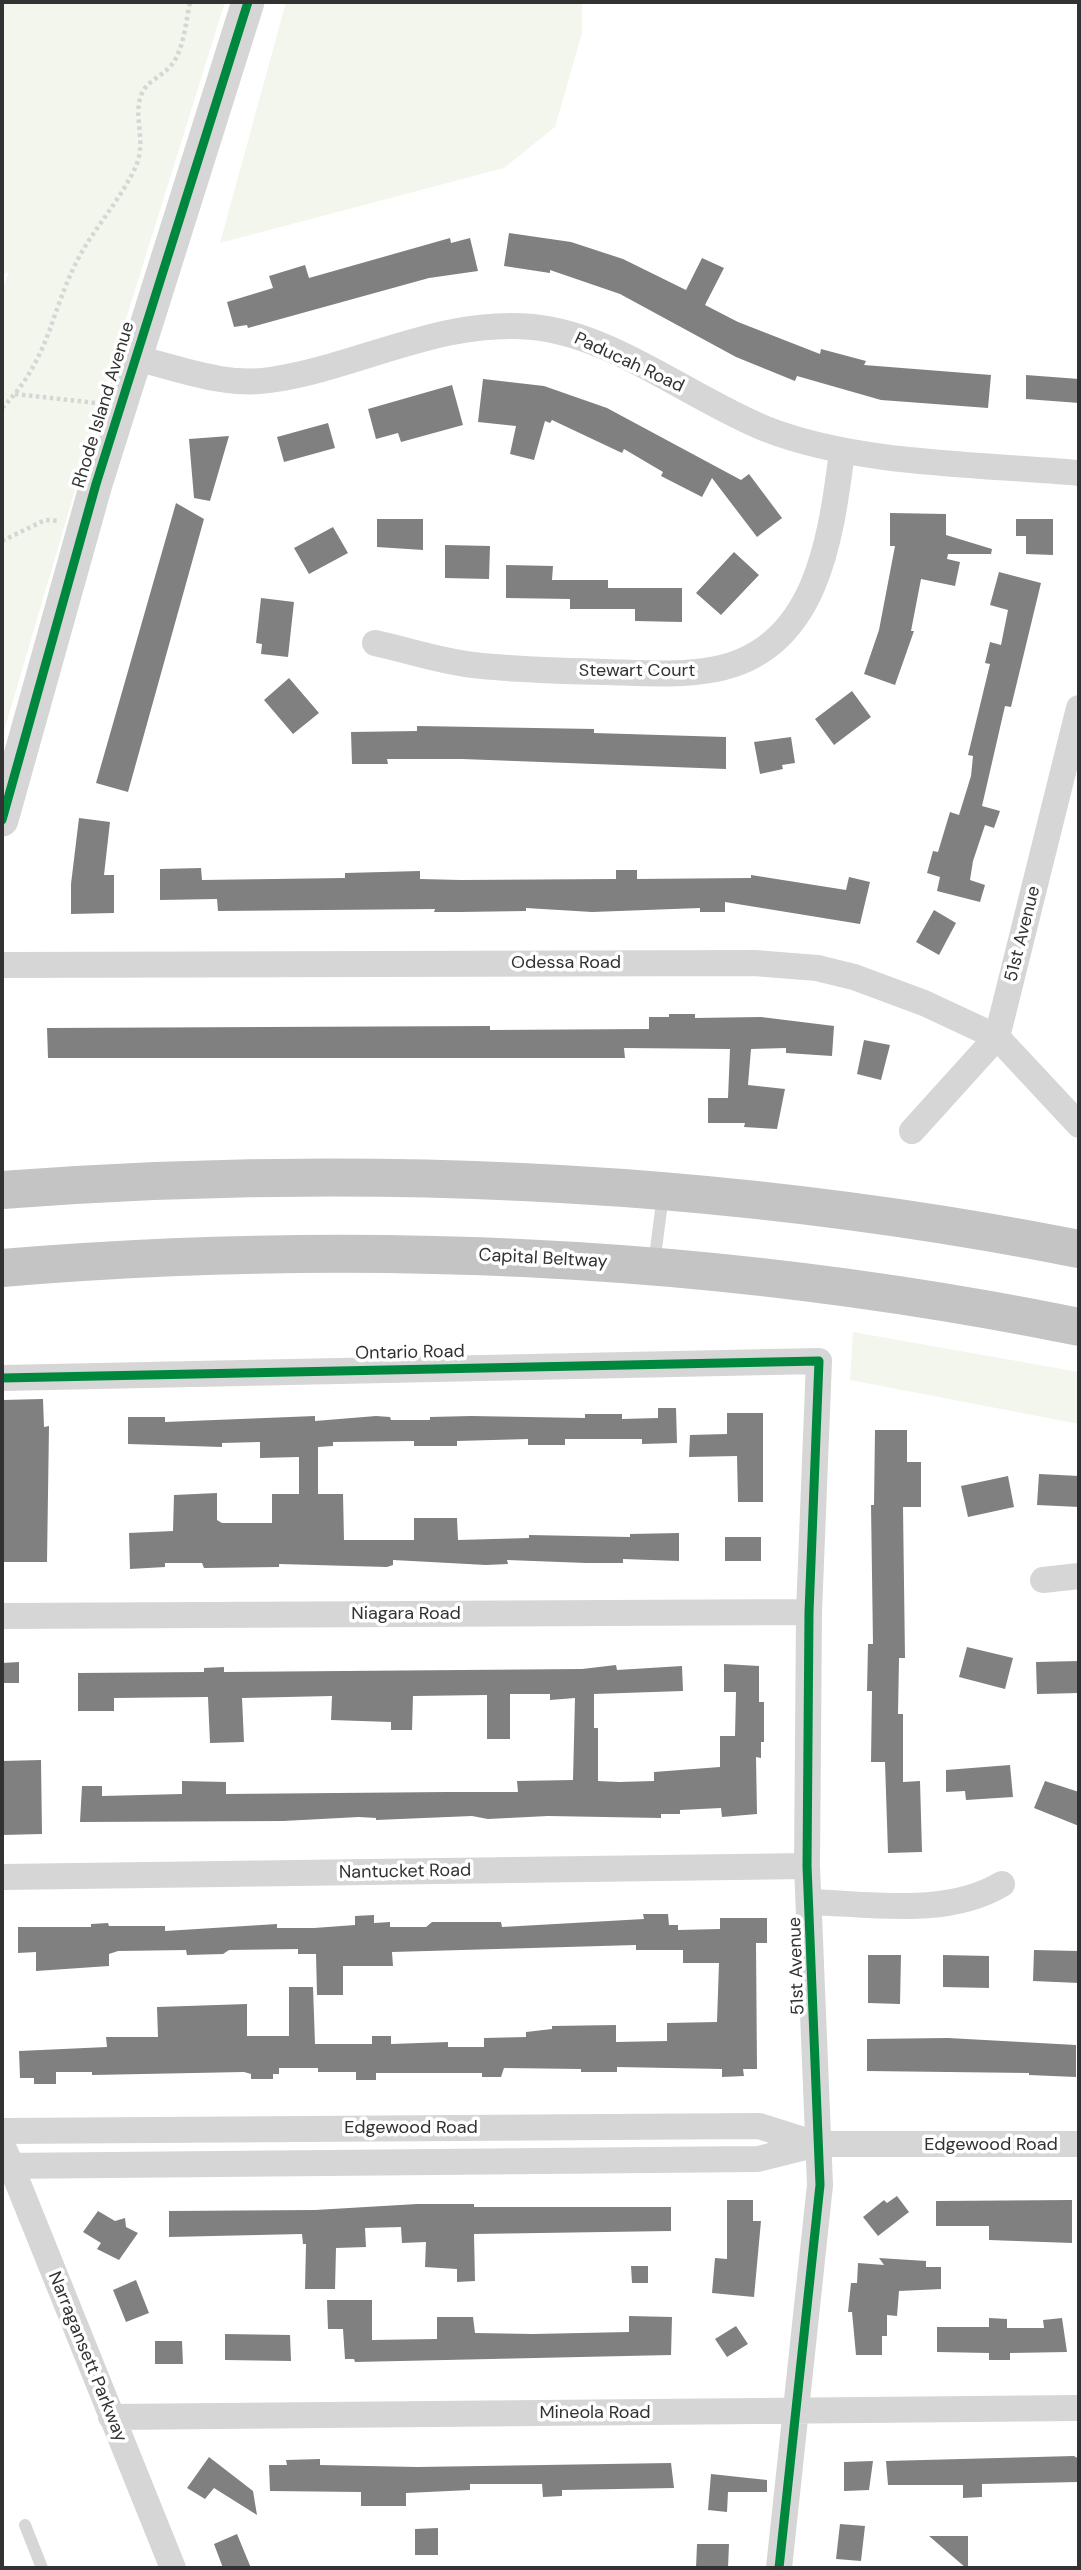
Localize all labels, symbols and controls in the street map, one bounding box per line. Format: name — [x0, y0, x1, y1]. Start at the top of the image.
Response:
street label: Rhode Island Avenue — [68, 319, 140, 491]
street label: Paducah Road — [571, 328, 687, 398]
street label: Stewart Court — [579, 660, 695, 682]
street label: 51st Avenue — [1001, 884, 1045, 984]
street label: Odessa Road — [511, 952, 621, 974]
street label: Capital Beltway — [478, 1245, 608, 1273]
street label: Ontario Road — [355, 1341, 465, 1365]
street label: Niagara Road — [351, 1603, 461, 1625]
street label: Nantucket Road — [339, 1860, 471, 1884]
street label: 51st Avenue — [784, 1917, 810, 2015]
street label: Edgewood Road — [344, 2117, 478, 2139]
street label: Edgewood Road — [924, 2134, 1058, 2156]
street label: Narragansett Parkway — [43, 2269, 131, 2445]
street label: Mineola Road — [539, 2402, 651, 2424]

